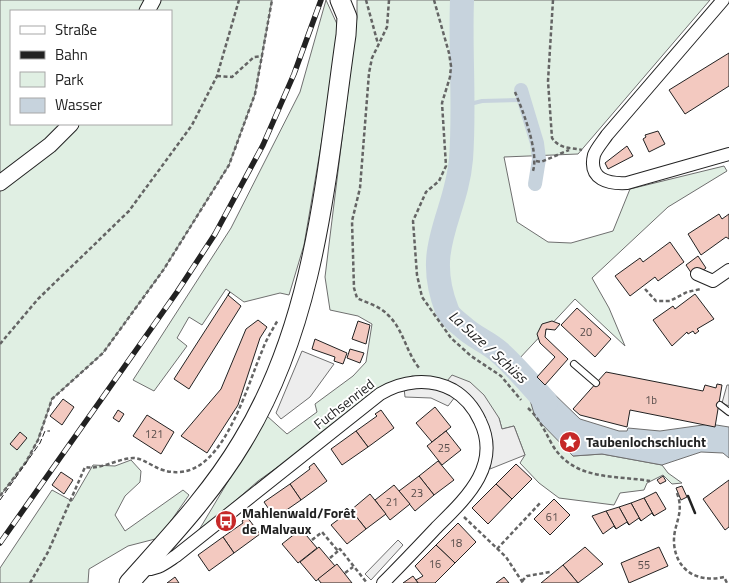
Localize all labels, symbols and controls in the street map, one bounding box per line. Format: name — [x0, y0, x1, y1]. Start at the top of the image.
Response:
legend — [10, 10, 172, 125]
text: Straße — [55, 18, 97, 41]
text: Bahn — [55, 43, 88, 66]
text: Park — [55, 68, 84, 91]
text: Wasser — [55, 93, 102, 116]
water label: La Suze / Schüss — [444, 305, 534, 390]
house number: 20 — [580, 324, 592, 340]
street label: Fuchsenried — [309, 373, 378, 434]
house number: 1b — [645, 392, 657, 408]
house number: 121 — [145, 426, 163, 442]
place icon: Taubenlochschlucht — [558, 430, 582, 454]
place label: Taubenlochschlucht — [586, 431, 706, 452]
house number: 25 — [438, 440, 450, 456]
house number: 23 — [411, 485, 423, 501]
house number: 21 — [386, 494, 398, 510]
place label: Mahlenwald/Forêt de Malvaux — [242, 502, 356, 539]
bus stop icon: Mahlenwald/Forêt de Malvaux — [214, 509, 238, 533]
house number: 61 — [546, 509, 558, 525]
house number: 18 — [450, 535, 462, 551]
house number: 16 — [429, 556, 441, 572]
house number: 55 — [638, 557, 650, 573]

